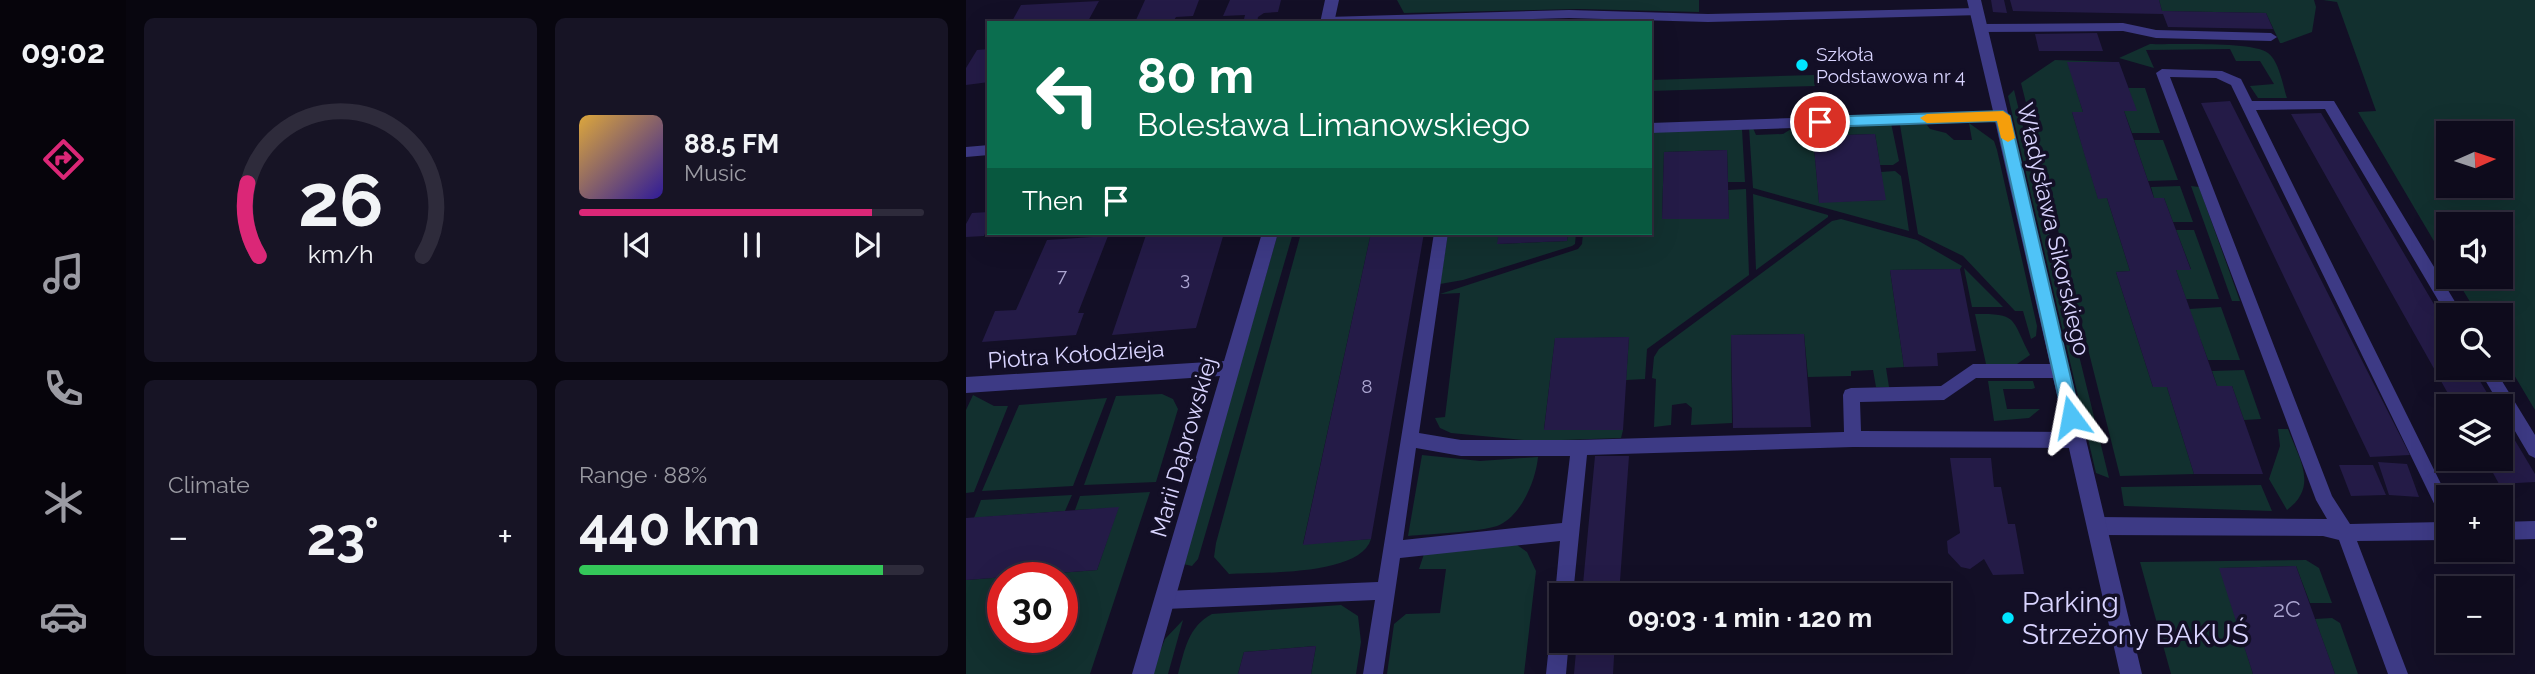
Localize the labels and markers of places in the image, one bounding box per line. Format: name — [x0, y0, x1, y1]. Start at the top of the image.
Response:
place label: Szkoła Podstawowa nr 4 — [1816, 43, 1965, 87]
marker: Szkoła Podstawowa nr 4 — [1794, 57, 1810, 73]
pin — [1790, 92, 1850, 152]
place label: Parking Strzeżony BAKUŚ — [2022, 586, 2249, 651]
marker: Parking Strzeżony BAKUŚ — [2000, 610, 2016, 626]

